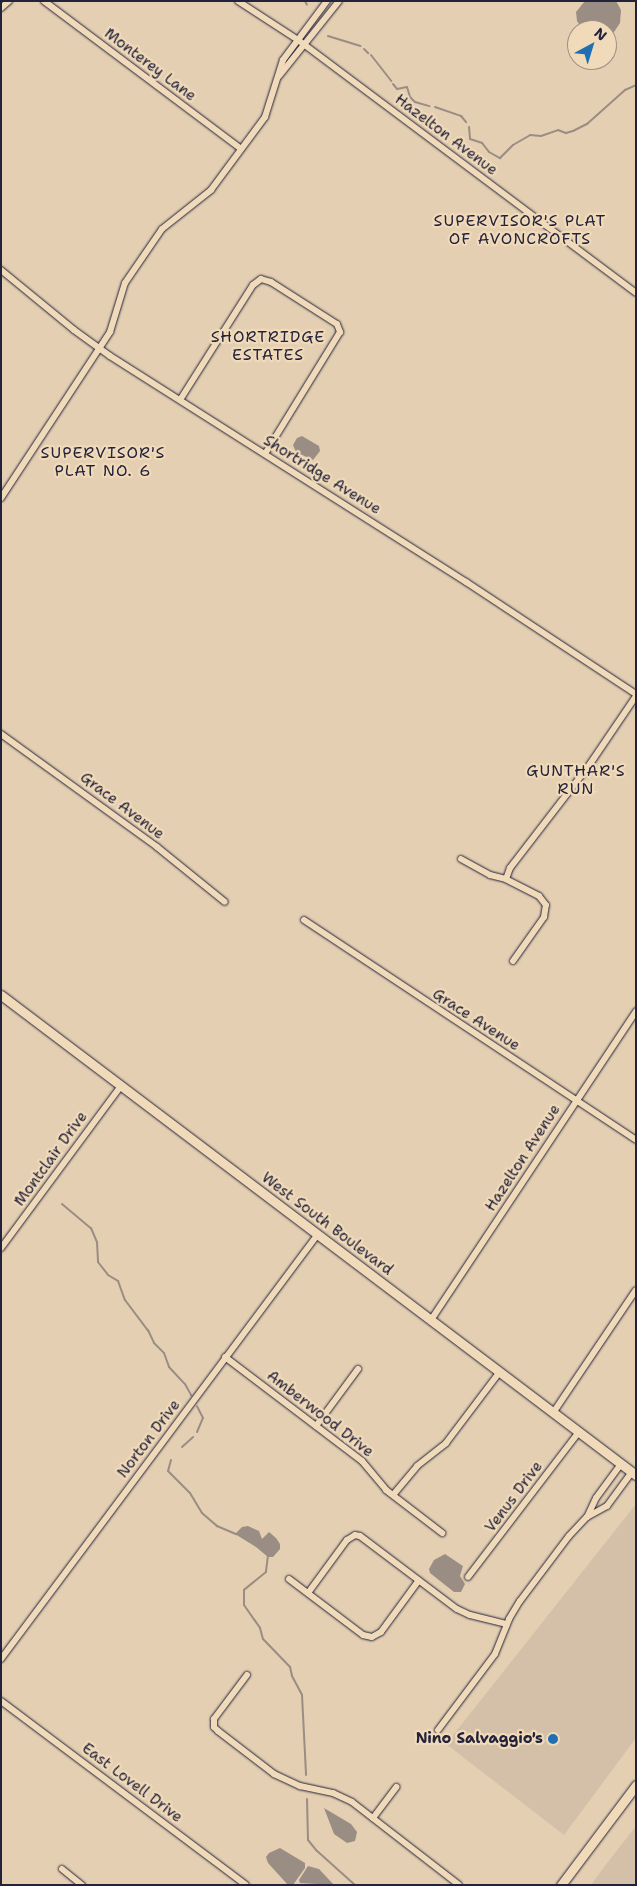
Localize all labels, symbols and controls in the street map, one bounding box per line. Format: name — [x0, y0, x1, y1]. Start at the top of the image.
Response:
north arrow — [567, 20, 617, 70]
text: N — [591, 24, 611, 45]
street label: Monterey Lane — [101, 25, 199, 105]
street label: Hazelton Avenue — [391, 91, 501, 179]
district label: SUPERVISOR'S PLAT OF AVONCROFTS — [431, 211, 609, 249]
district label: SHORTRIDGE ESTATES — [209, 327, 327, 365]
street label: Shortridge Avenue — [260, 432, 384, 518]
district label: SUPERVISOR'S PLAT NO. 6 — [39, 443, 167, 481]
district label: GUNTHAR'S RUN — [525, 761, 627, 799]
street label: Grace Avenue — [76, 769, 168, 843]
street label: Grace Avenue — [429, 985, 523, 1055]
street label: Hazelton Avenue — [482, 1101, 564, 1215]
street label: Montclair Drive — [11, 1108, 91, 1210]
street label: West South Boulevard — [258, 1169, 396, 1279]
street label: Amberwood Drive — [263, 1367, 377, 1461]
street label: Norton Drive — [114, 1396, 184, 1482]
street label: Venus Drive — [481, 1458, 547, 1536]
place label: Nino Salvaggio's — [416, 1730, 543, 1748]
marker: Nino Salvaggio's — [547, 1733, 559, 1745]
street label: East Lovell Drive — [78, 1739, 186, 1827]

